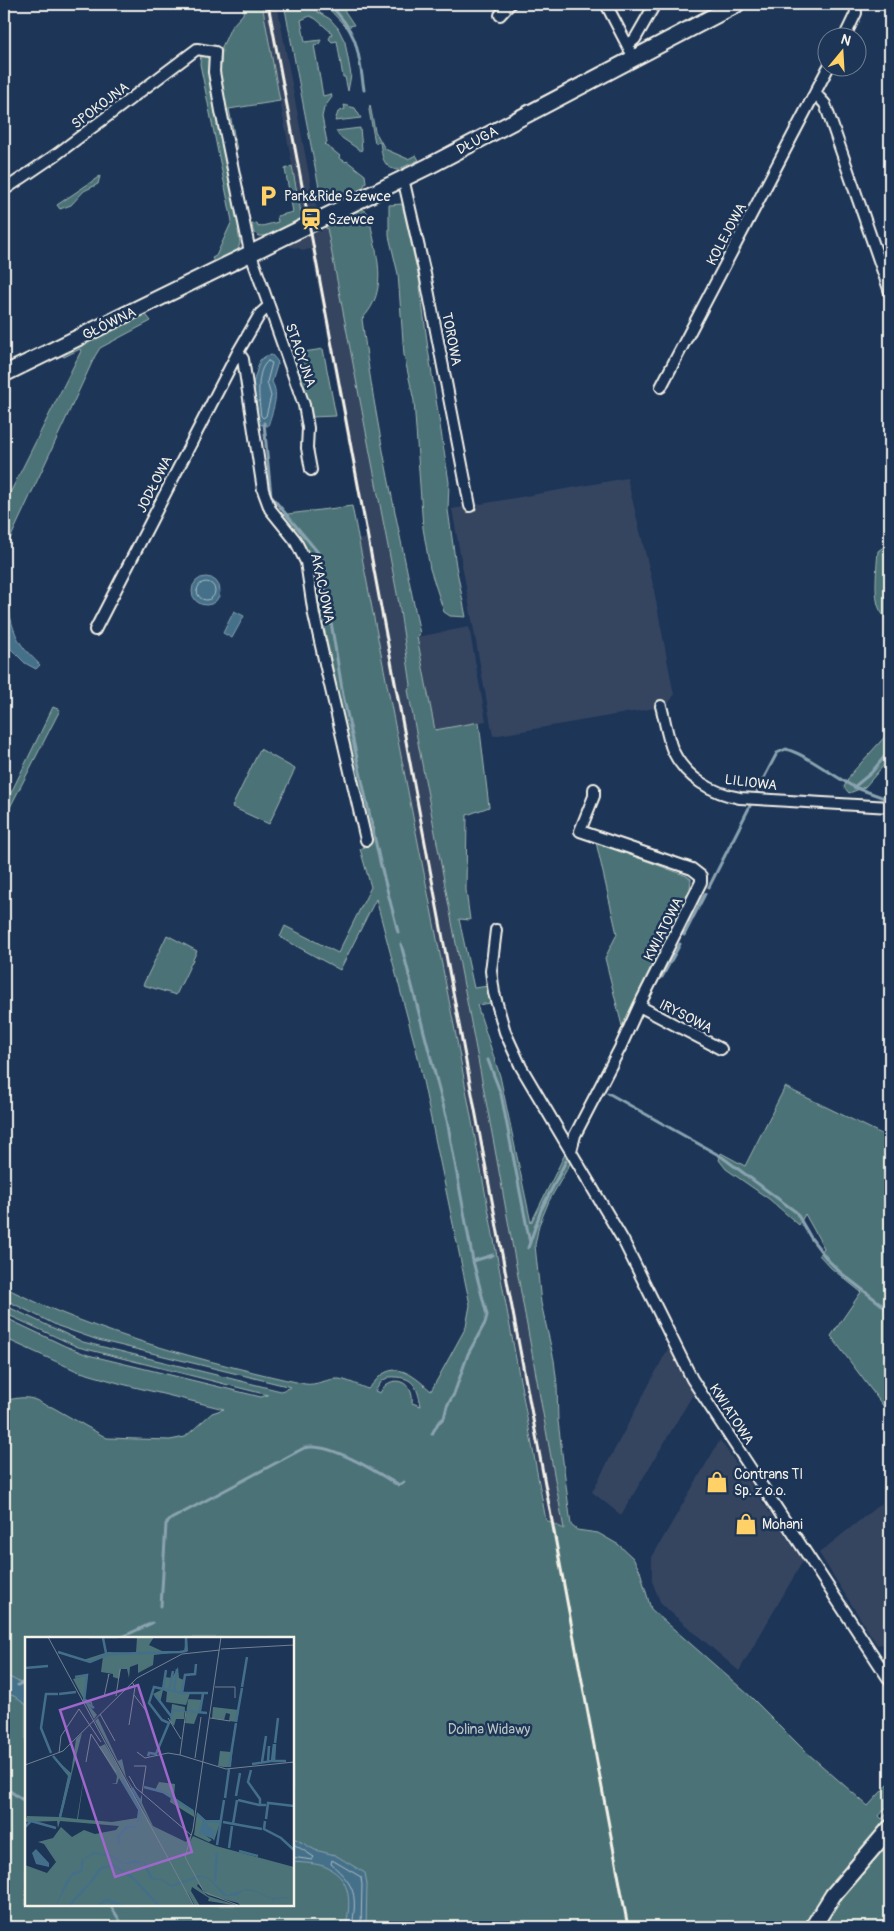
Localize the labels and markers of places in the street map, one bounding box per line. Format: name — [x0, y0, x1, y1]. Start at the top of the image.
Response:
parking icon: Park&Ride Szewce — [255, 183, 281, 209]
place label: Park&Ride Szewce — [284, 188, 391, 205]
station icon: Szewce — [298, 206, 324, 232]
place label: Szewce — [328, 211, 374, 228]
place label: Contrans TI Sp. z o.o. — [734, 1466, 803, 1499]
shop icon: Contrans TI Sp. z o.o. — [704, 1469, 730, 1495]
shop icon: Mohani — [733, 1511, 759, 1537]
place label: Mohani — [762, 1516, 803, 1533]

